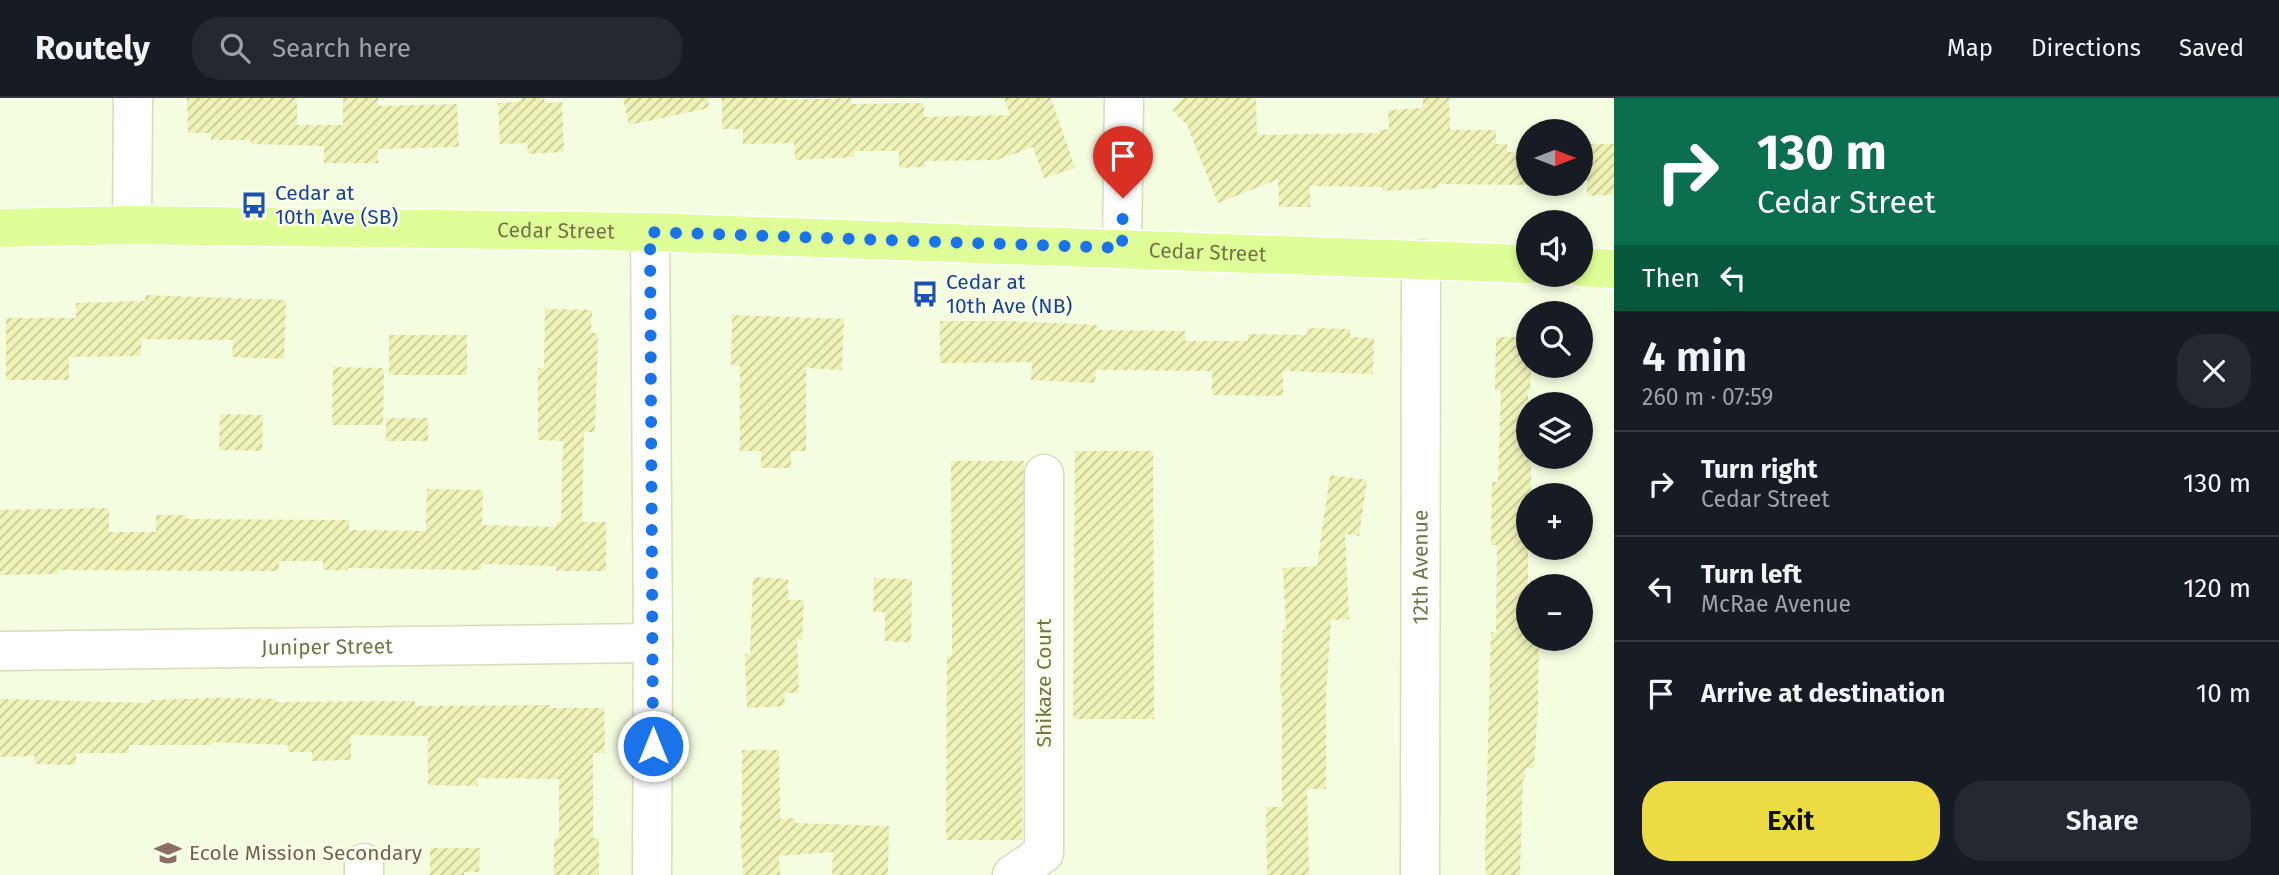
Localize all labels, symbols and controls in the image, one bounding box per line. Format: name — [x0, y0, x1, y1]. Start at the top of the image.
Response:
search box — [192, 17, 682, 80]
text: Routely — [35, 28, 150, 68]
icon: search — [216, 29, 254, 67]
text: Search here — [272, 33, 411, 64]
text: Map — [1947, 34, 1993, 62]
text: Directions — [2031, 34, 2141, 62]
text: Saved — [2179, 34, 2244, 62]
north arrow — [1516, 119, 1592, 196]
map controls — [1516, 119, 1593, 651]
text: 130 m — [1757, 123, 1887, 182]
pin — [1093, 126, 1153, 198]
icon: right — [1642, 126, 1733, 217]
icon: arrive — [1104, 137, 1142, 175]
place label: Cedar at 10th Ave (SB) — [275, 180, 398, 230]
text: Cedar Street — [1757, 183, 1936, 221]
bus stop icon: Cedar at 10th Ave (SB) — [239, 190, 269, 220]
button: sound — [1516, 210, 1593, 287]
street label: Cedar Street — [497, 217, 615, 245]
street label: Cedar Street — [1148, 237, 1267, 267]
icon: left — [1714, 259, 1752, 297]
text: Then — [1642, 263, 1700, 294]
place label: Cedar at 10th Ave (NB) — [946, 269, 1072, 319]
bus stop icon: Cedar at 10th Ave (NB) — [910, 279, 940, 309]
button: search — [1516, 301, 1593, 378]
text: 4 min — [1642, 332, 1747, 382]
button: close — [2177, 334, 2251, 408]
text: 260 m · 07:59 — [1642, 383, 1773, 411]
button: layers — [1516, 392, 1593, 469]
text: Turn right — [1701, 454, 1818, 485]
icon: right — [1642, 465, 1680, 503]
text: 130 m — [2183, 468, 2251, 499]
button: + — [1516, 483, 1593, 560]
text: Cedar Street — [1701, 485, 1830, 513]
street label: 12th Avenue — [1407, 510, 1434, 624]
text: Turn left — [1701, 559, 1802, 590]
icon: left — [1642, 570, 1680, 608]
text: 120 m — [2183, 573, 2251, 604]
button: − — [1516, 574, 1593, 651]
text: McRae Avenue — [1701, 590, 1851, 618]
street label: Shikaze Court — [1031, 618, 1057, 748]
street label: Juniper Street — [261, 633, 393, 661]
icon: arrive — [1642, 675, 1680, 713]
text: Arrive at destination — [1701, 678, 1945, 709]
text: 10 m — [2196, 678, 2251, 709]
position arrow — [616, 709, 690, 783]
button: Exit — [1642, 781, 1940, 861]
button: Share — [1954, 781, 2251, 861]
school or university icon: Ecole Mission Secondary — [153, 838, 183, 868]
place label: Ecole Mission Secondary — [189, 840, 423, 866]

